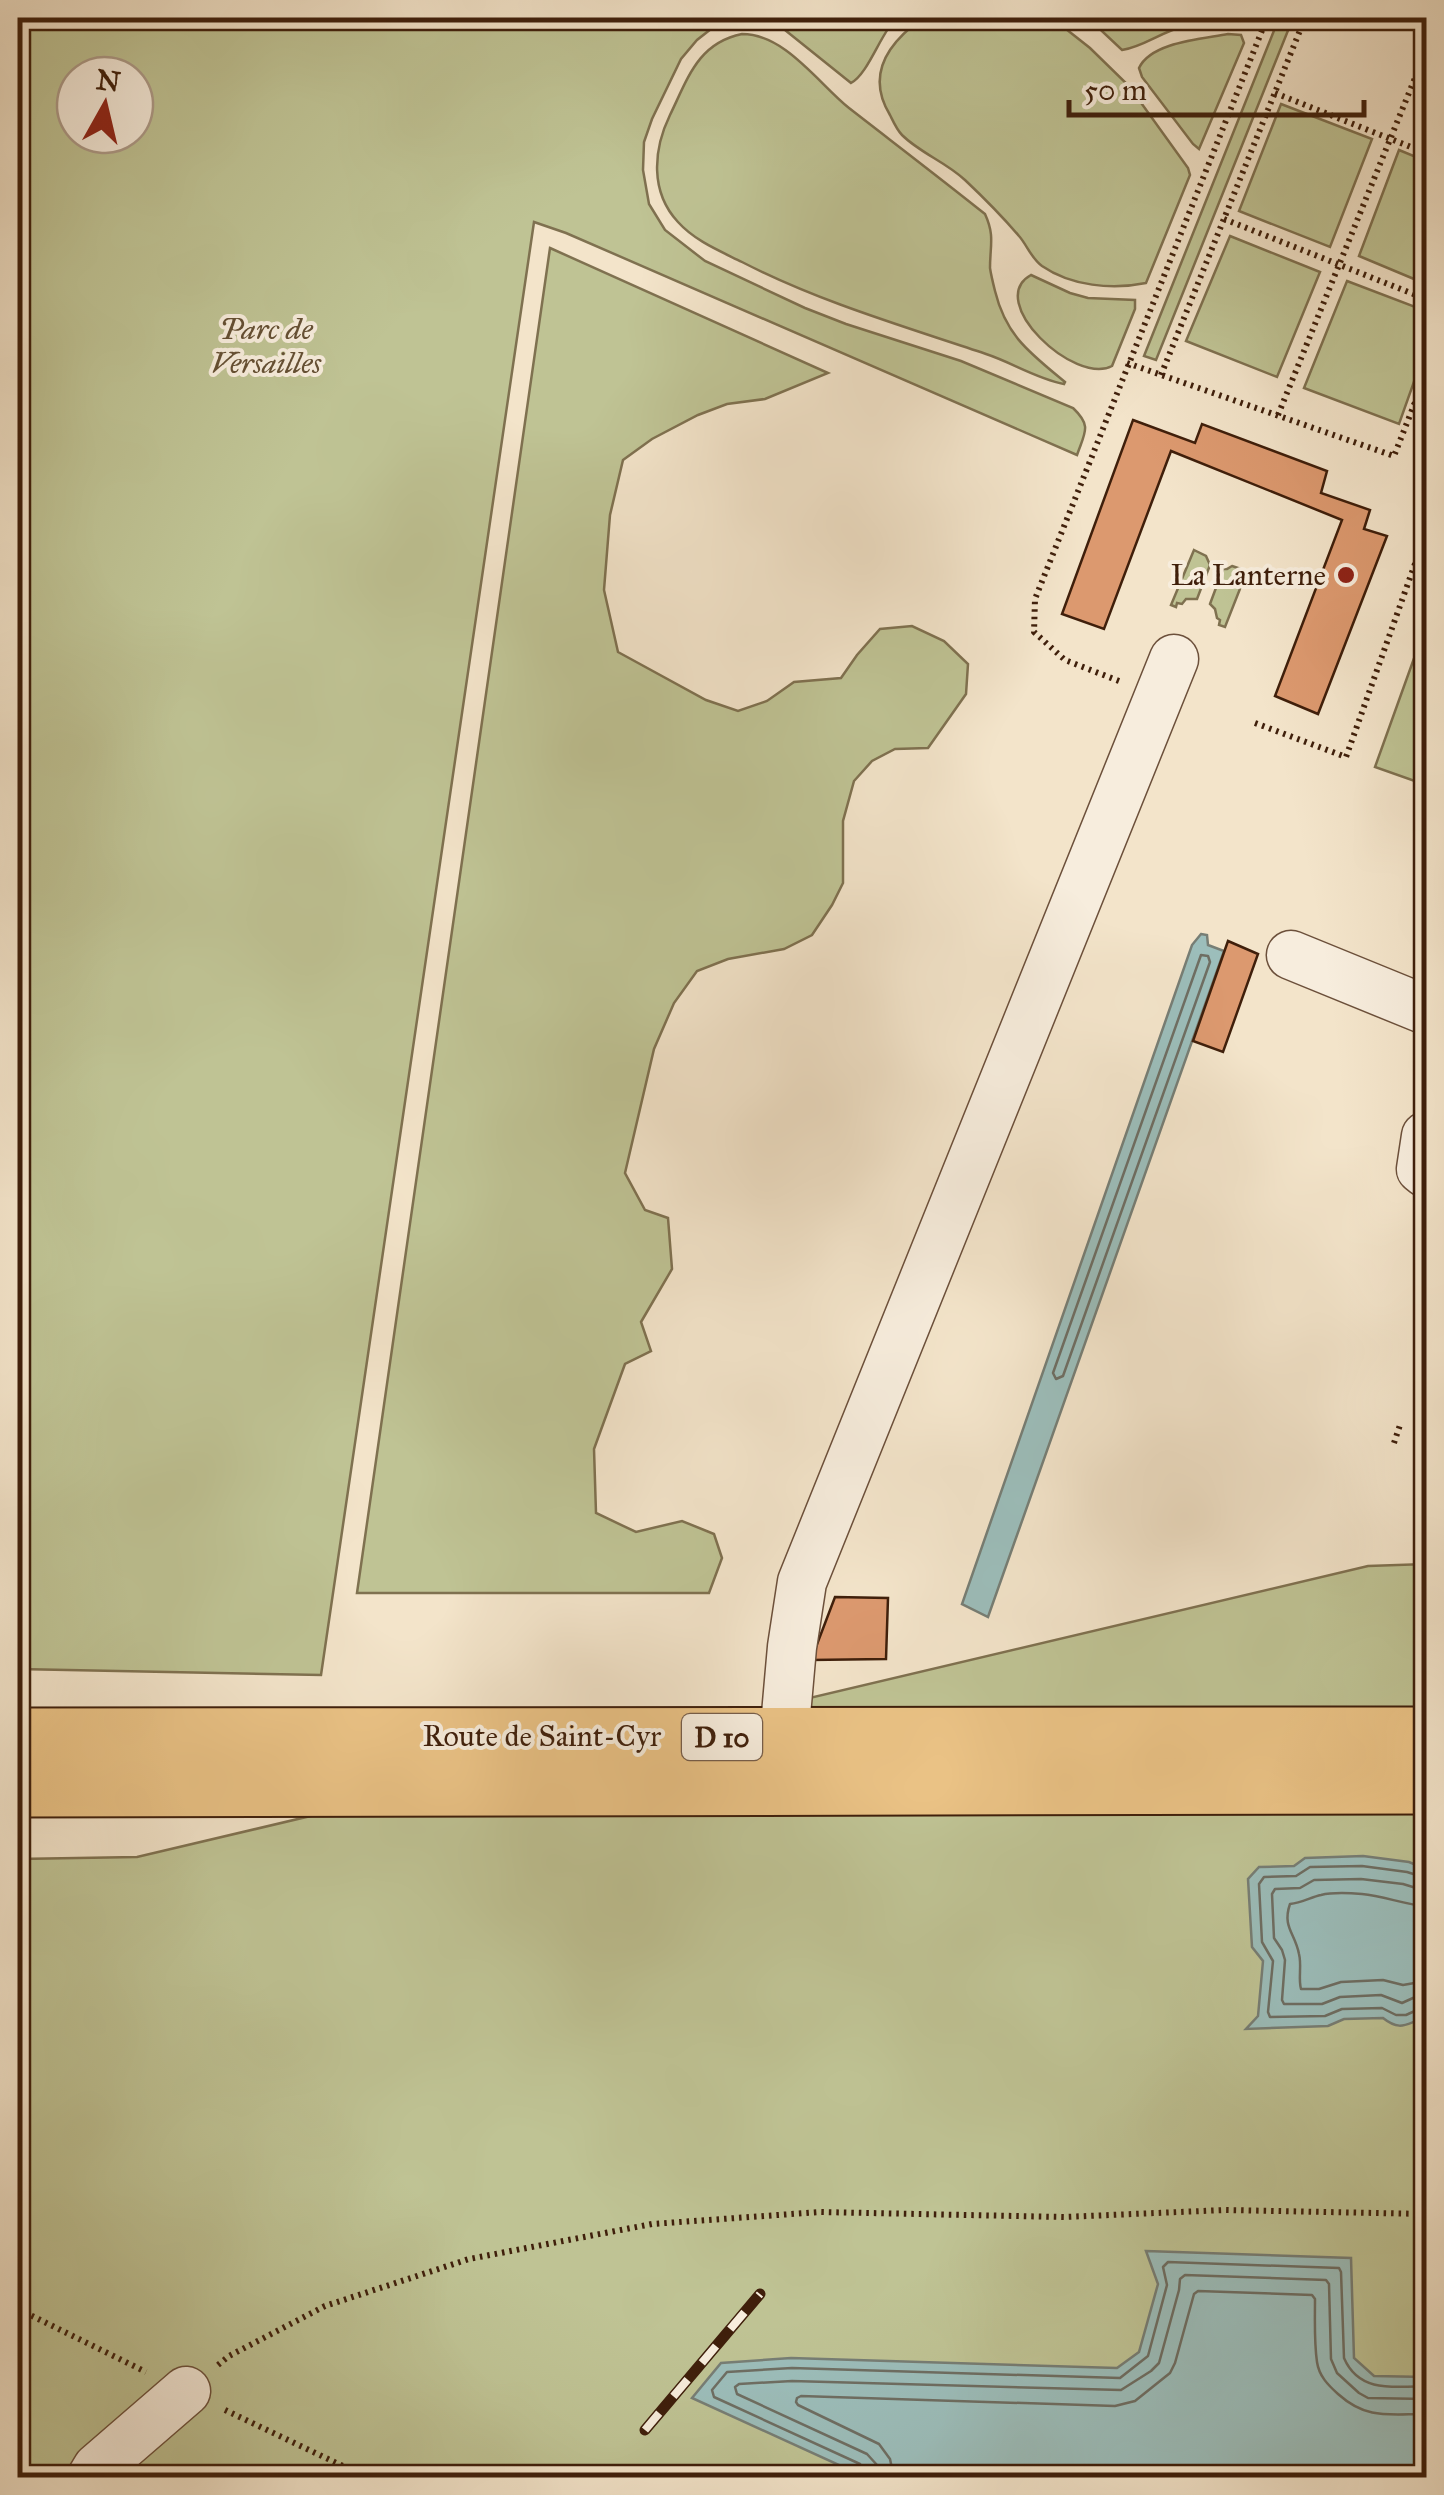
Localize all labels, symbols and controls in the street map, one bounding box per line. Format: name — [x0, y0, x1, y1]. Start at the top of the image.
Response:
north arrow — [55, 55, 155, 155]
scale bar — [1069, 55, 1364, 117]
text: N — [94, 62, 123, 100]
text: 50 m — [1084, 72, 1147, 108]
park label: Parc de Versailles — [211, 311, 322, 381]
place label: La Lanterne — [1171, 557, 1326, 593]
marker: La Lanterne — [1335, 564, 1357, 586]
road number: D 10 — [682, 1714, 762, 1760]
street label: Route de Saint-Cyr — [423, 1718, 662, 1754]

